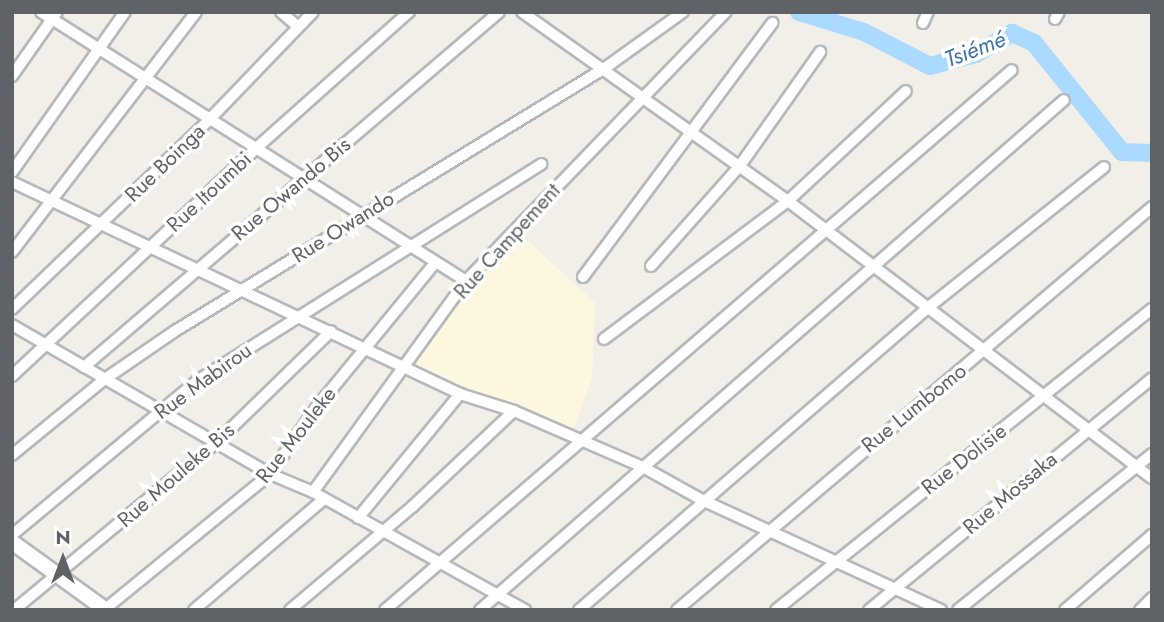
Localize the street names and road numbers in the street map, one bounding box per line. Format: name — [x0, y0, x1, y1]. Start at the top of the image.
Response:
street label: Rue Boinga — [120, 119, 210, 207]
street label: Rue Owando Bis — [226, 132, 356, 246]
street label: Rue Itoumbi — [162, 147, 256, 237]
street label: Rue Campement — [449, 178, 565, 304]
street label: Rue Owando — [287, 186, 399, 268]
street label: Rue Mabirou — [150, 337, 256, 425]
street label: Rue Lumbomo — [856, 358, 972, 458]
street label: Rue Mouleke — [251, 382, 341, 488]
street label: Rue Mouleke Bis — [112, 417, 240, 533]
street label: Rue Dolisie — [917, 418, 1011, 500]
street label: Rue Mossaka — [958, 446, 1062, 540]

